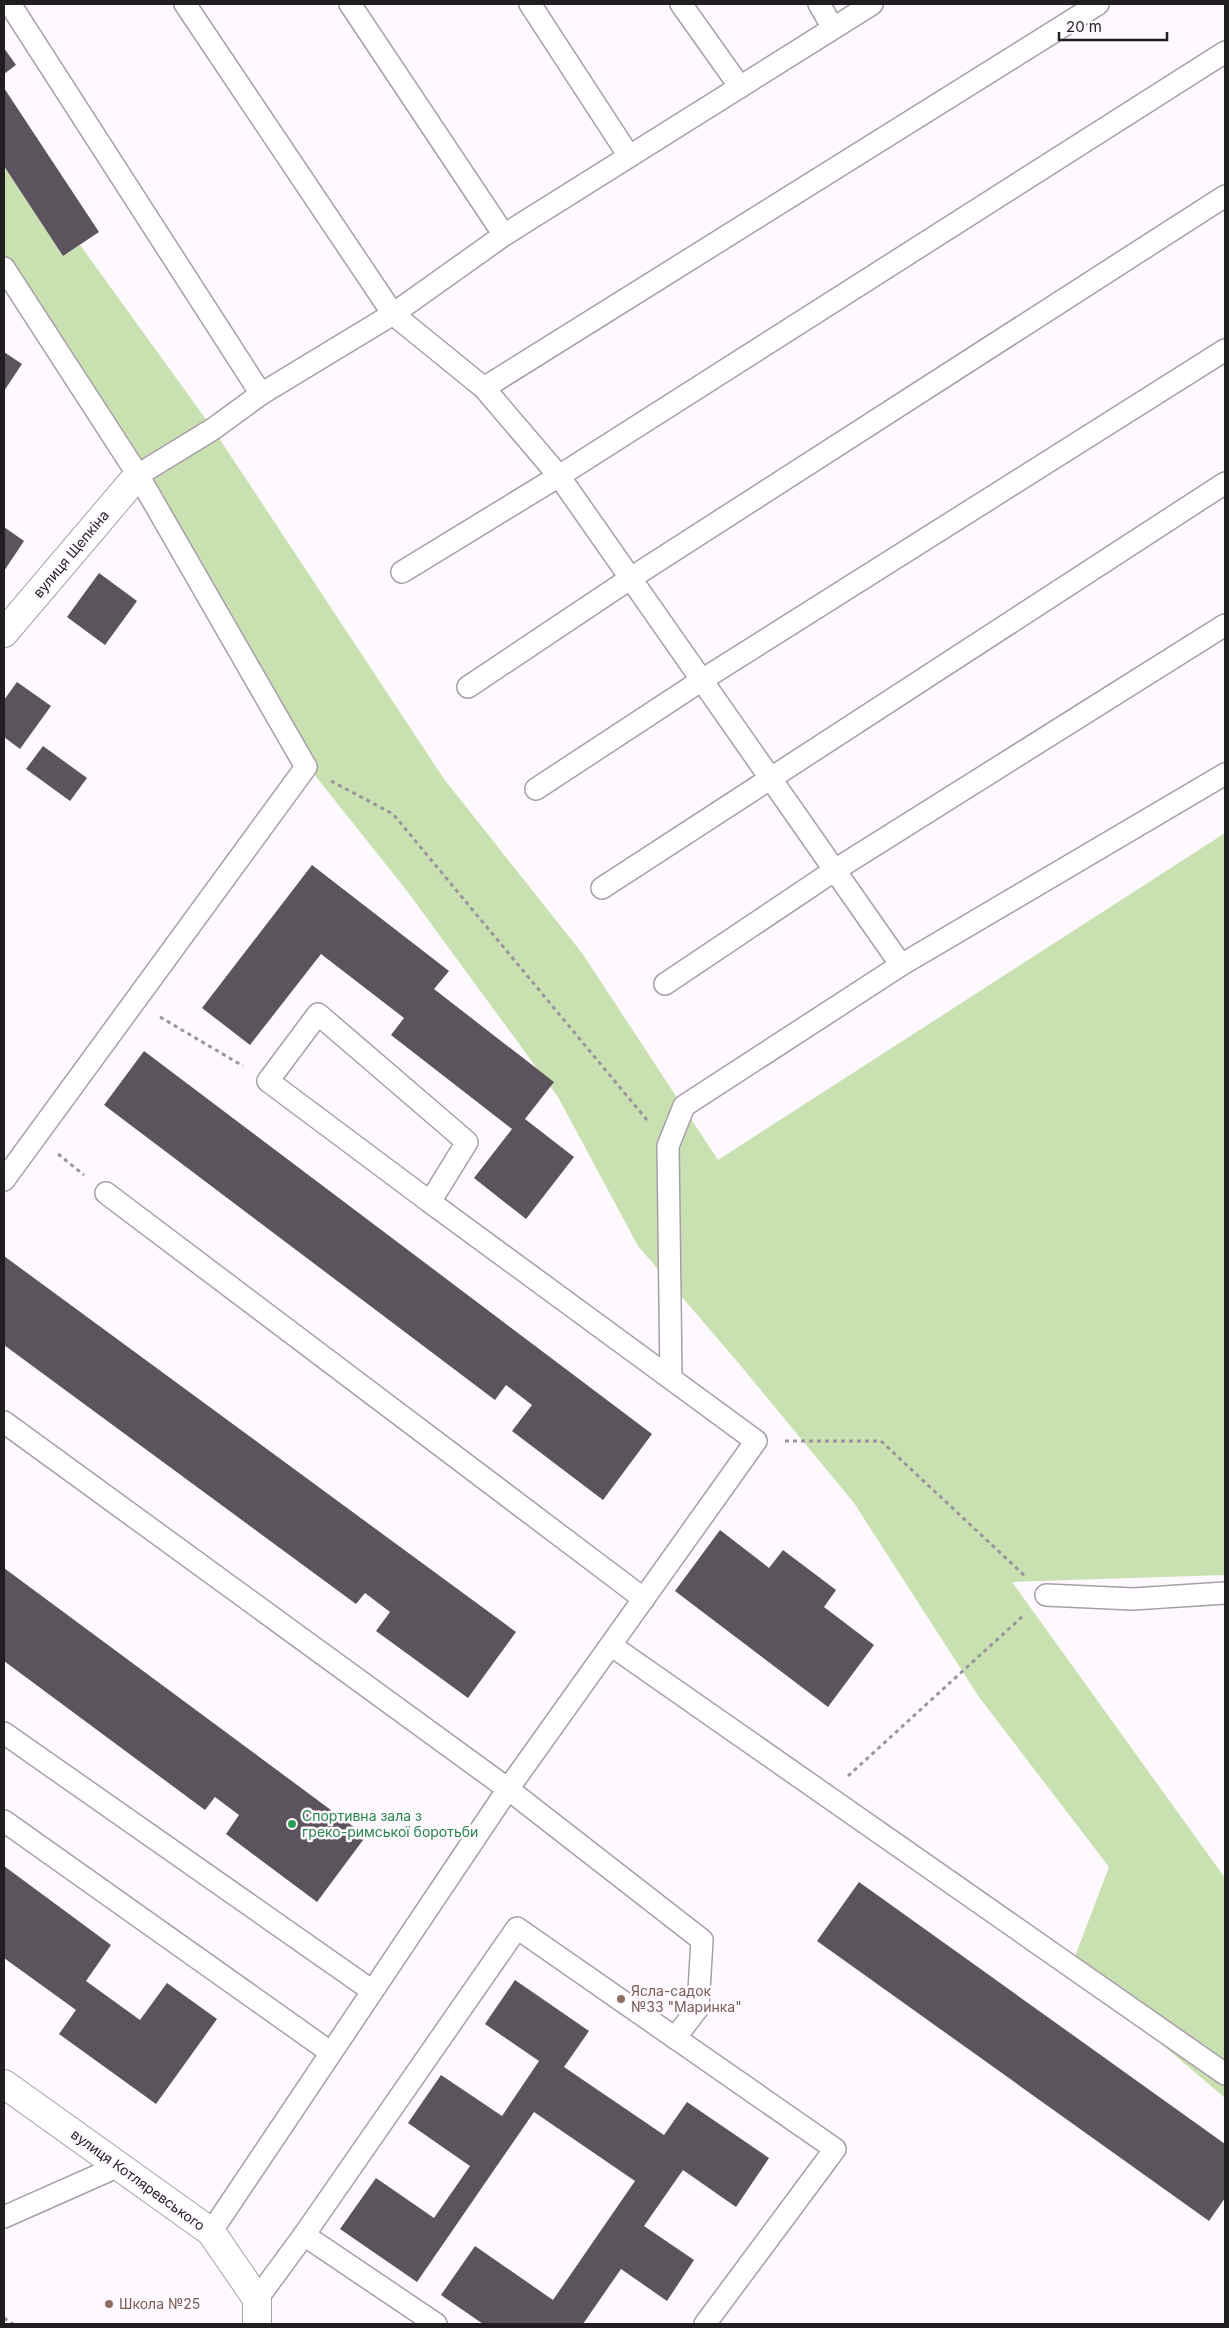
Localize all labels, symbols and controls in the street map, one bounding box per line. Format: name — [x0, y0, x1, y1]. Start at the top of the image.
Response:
scale bar — [1059, 10, 1166, 42]
text: 20 m — [1066, 17, 1102, 36]
street label: вулиця Щепкіна — [29, 507, 112, 601]
place label: Спортивна зала з греко-римської боротьби — [302, 1807, 478, 1840]
marker: Спортивна зала з греко-римської боротьби — [286, 1818, 298, 1830]
place label: Ясла-садок №33 "Маринка" — [631, 1982, 742, 2015]
marker: Ясла-садок №33 "Маринка" — [615, 1993, 627, 2005]
street label: вулиця Котляревського — [68, 2125, 209, 2234]
place label: Школа №25 — [119, 2295, 200, 2312]
marker: Школа №25 — [103, 2298, 115, 2310]

